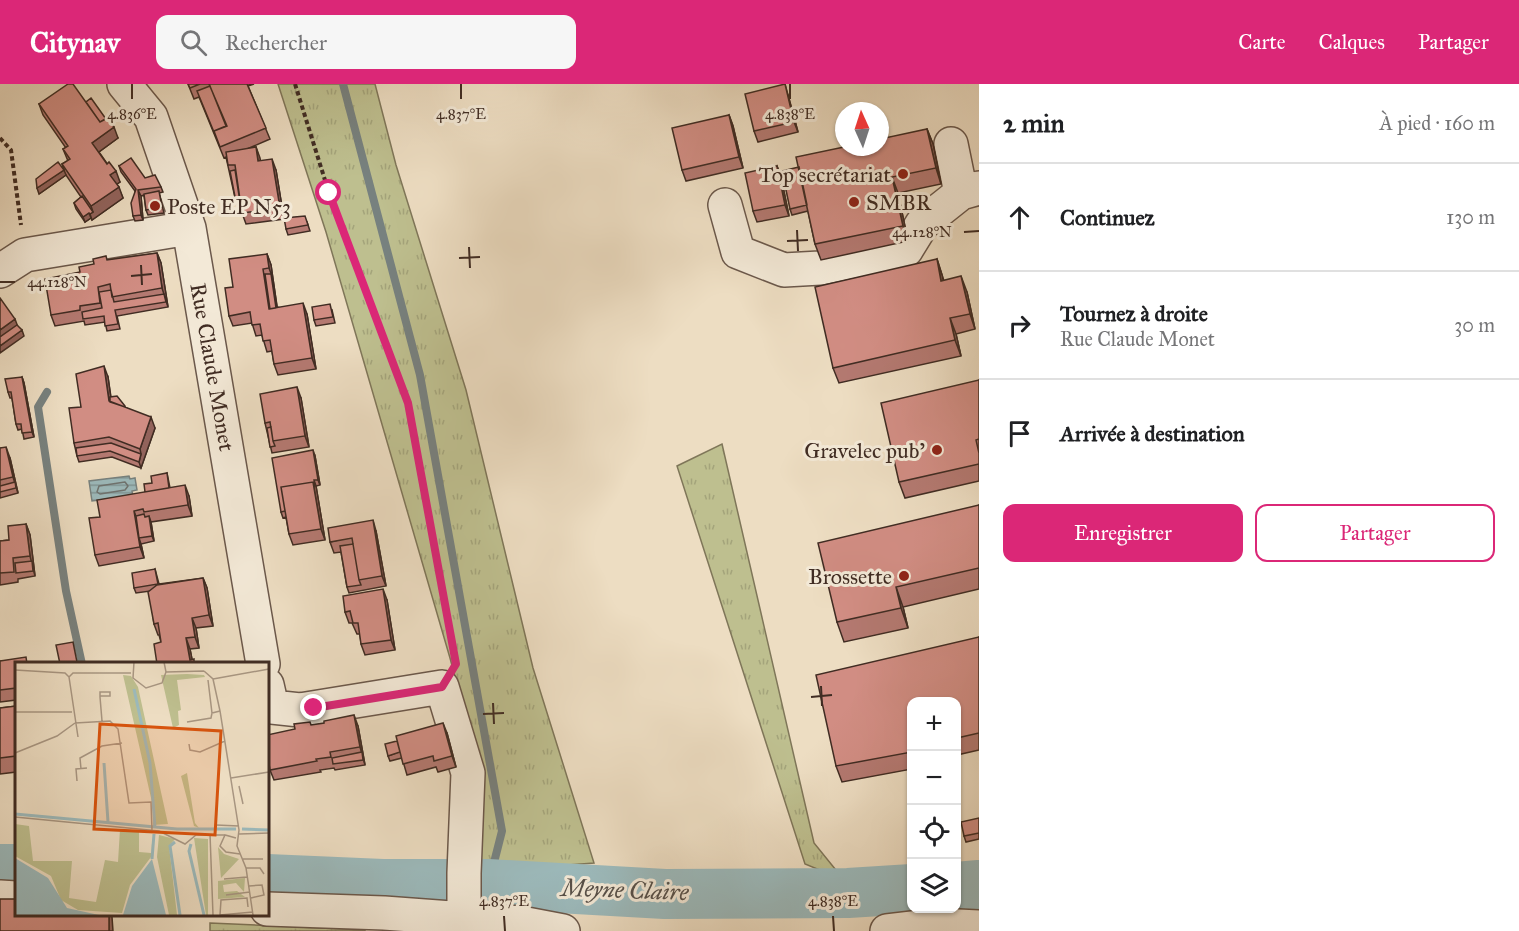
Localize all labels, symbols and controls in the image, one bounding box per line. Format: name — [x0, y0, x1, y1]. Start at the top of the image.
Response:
search box — [156, 15, 576, 69]
text: Citynav — [30, 25, 120, 60]
icon: search — [177, 26, 210, 59]
text: Rechercher — [225, 29, 327, 56]
text: Carte — [1238, 29, 1285, 55]
text: Calques — [1318, 29, 1385, 55]
text: Partager — [1418, 29, 1489, 55]
north arrow — [835, 102, 889, 156]
text: 4.836°E — [107, 105, 157, 123]
text: 4.837°E — [436, 105, 486, 123]
text: 4.838°E — [765, 105, 815, 123]
text: 2 min — [1003, 107, 1064, 139]
text: À pied · 160 m — [1380, 111, 1495, 135]
place label: Top secrétariat — [759, 161, 891, 188]
marker: Top secrétariat — [896, 167, 910, 181]
route start — [315, 179, 341, 205]
place label: SMBR — [866, 189, 932, 216]
place label: Poste EP N53 — [167, 193, 291, 220]
marker: SMBR — [847, 195, 861, 209]
marker: Poste EP N53 — [148, 199, 162, 213]
icon: ahead — [1003, 201, 1036, 234]
text: Continuez — [1060, 204, 1155, 231]
text: 130 m — [1446, 205, 1495, 229]
text: 44.128°N — [892, 223, 952, 241]
text: 44.128°N — [27, 273, 87, 291]
street label: Rue Claude Monet — [184, 281, 241, 454]
text: Tournez à droite — [1060, 300, 1208, 327]
icon: right — [1003, 309, 1036, 342]
text: 30 m — [1454, 313, 1495, 337]
text: Rue Claude Monet — [1060, 327, 1215, 351]
icon: arrive — [1003, 417, 1036, 450]
text: Arrivée à destination — [1060, 420, 1245, 447]
place label: Gravelec pub' — [804, 437, 925, 464]
marker: Gravelec pub' — [930, 443, 944, 457]
button: Enregistrer — [1003, 504, 1243, 562]
button: Partager — [1255, 504, 1495, 562]
place label: Brossette — [808, 563, 892, 590]
marker: Brossette — [897, 569, 911, 583]
inset map — [15, 662, 268, 916]
route end — [300, 694, 326, 720]
map controls — [907, 697, 961, 913]
button: + — [907, 697, 961, 751]
button: − — [907, 751, 961, 805]
button: locate — [907, 805, 961, 859]
button: layers — [907, 859, 961, 913]
water label: Meyne Claire — [559, 873, 690, 907]
text: 4.837°E — [479, 892, 529, 910]
text: 4.838°E — [808, 892, 858, 910]

